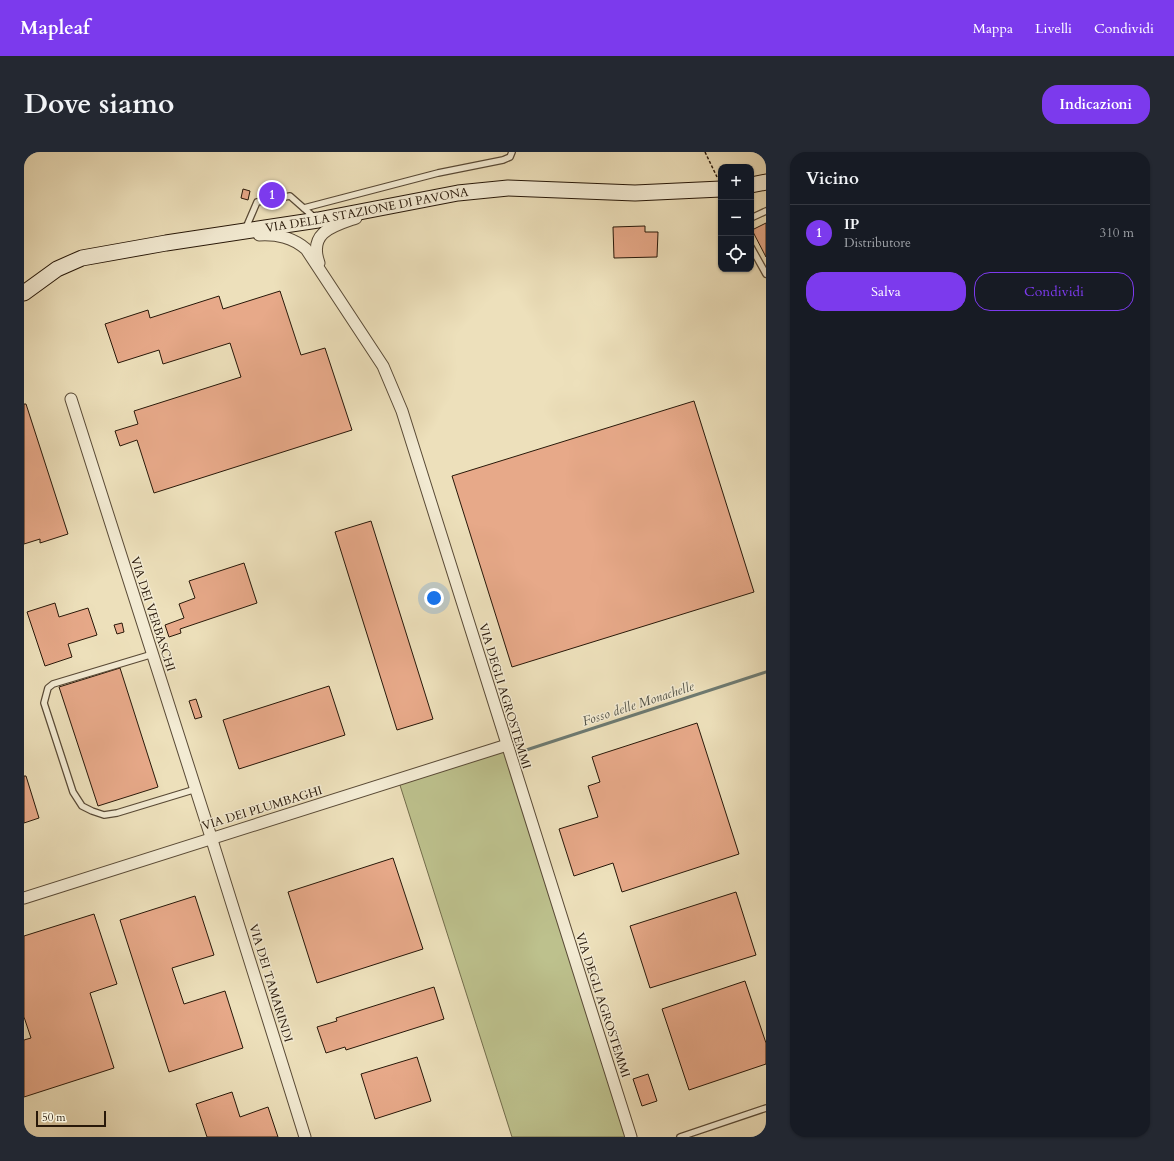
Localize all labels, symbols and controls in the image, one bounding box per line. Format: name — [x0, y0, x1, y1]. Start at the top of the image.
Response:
text: Mapleaf — [20, 15, 90, 41]
text: Mappa — [973, 19, 1013, 38]
text: Livelli — [1035, 19, 1072, 38]
text: Condividi — [1094, 19, 1154, 38]
text: Dove siamo — [24, 85, 174, 123]
button: Indicazioni — [1042, 85, 1150, 124]
map controls — [718, 164, 754, 272]
button: + — [718, 164, 754, 200]
text: Vicino — [806, 167, 859, 190]
pin: 1 — [259, 180, 285, 210]
street label: VIA DELLA STAZIONE DI PAVONA — [264, 184, 470, 236]
button: − — [718, 200, 754, 236]
text: IP — [844, 214, 859, 234]
text: 1 — [816, 224, 822, 242]
text: 310 m — [1100, 224, 1134, 242]
text: Distributore — [844, 234, 911, 252]
button: locate — [718, 236, 754, 272]
button: Salva — [806, 272, 966, 311]
button: Condividi — [974, 272, 1134, 311]
street label: VIA DEI VERBASCHI — [127, 555, 179, 673]
your location — [424, 588, 444, 608]
street label: VIA DEGLI AGROSTEMMI — [475, 621, 535, 771]
water label: Fosso delle Monachelle — [580, 677, 697, 730]
street label: VIA DEI PLUMBAGHI — [200, 782, 324, 834]
street label: VIA DEI TAMARINDI — [245, 922, 297, 1044]
street label: VIA DEGLI AGROSTEMMI — [572, 930, 634, 1080]
scale bar — [36, 1109, 106, 1128]
text: 50 m — [42, 1110, 66, 1125]

